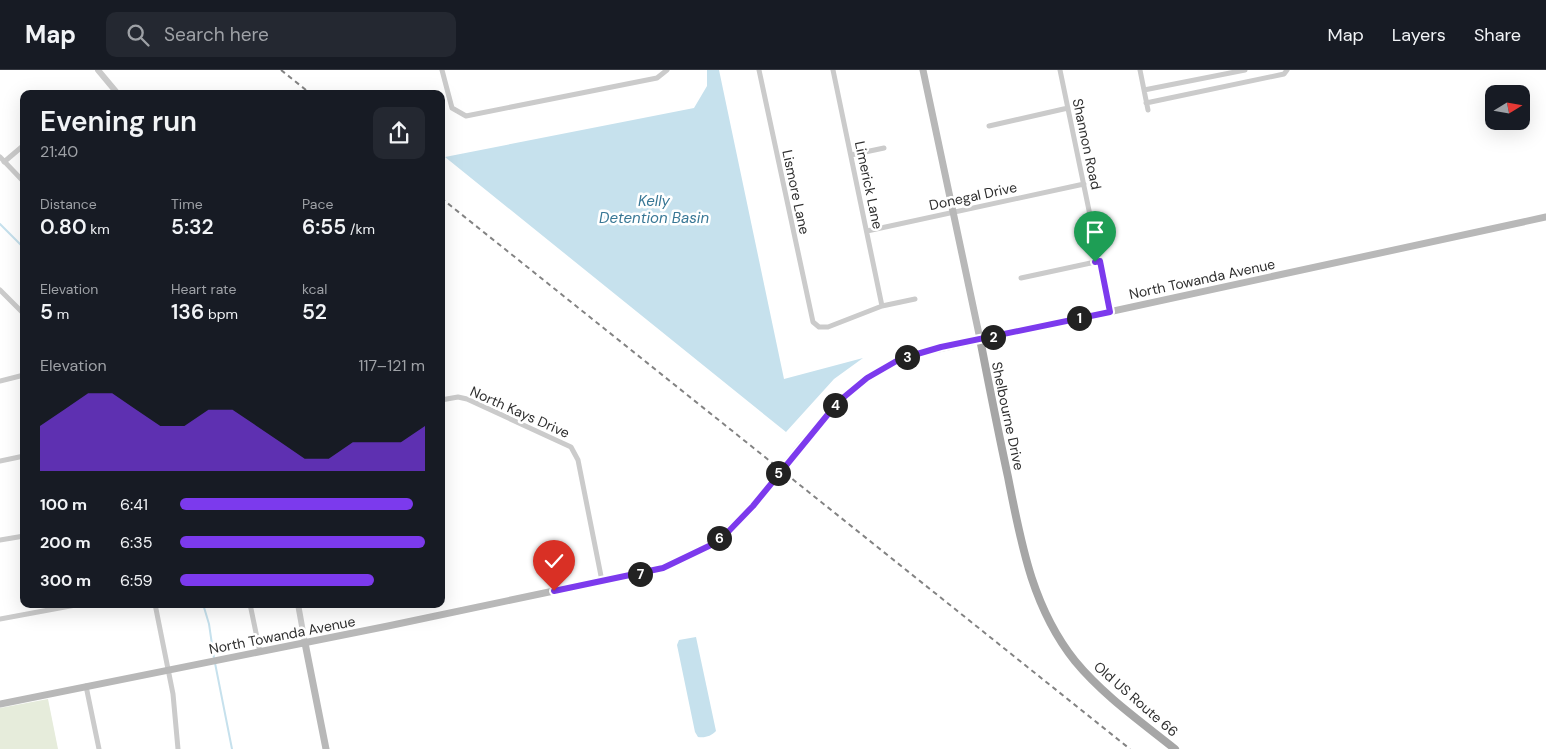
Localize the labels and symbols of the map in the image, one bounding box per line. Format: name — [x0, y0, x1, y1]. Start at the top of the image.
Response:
north arrow — [1485, 85, 1530, 130]
street label: Shannon Road — [1069, 97, 1105, 191]
street label: Limerick Lane — [851, 139, 887, 231]
street label: Lismore Lane — [778, 148, 814, 236]
street label: Donegal Drive — [927, 178, 1019, 214]
water label: Kelly Detention Basin — [599, 191, 709, 228]
pin — [1074, 211, 1116, 262]
street label: North Towanda Avenue — [1127, 255, 1277, 303]
pin: 1 — [1066, 306, 1092, 330]
pin: 2 — [980, 324, 1006, 350]
pin: 3 — [894, 344, 920, 370]
street label: Shelbourne Drive — [988, 360, 1028, 472]
street label: North Kays Drive — [467, 382, 573, 442]
pin: 4 — [822, 392, 848, 418]
pin: 5 — [766, 460, 790, 486]
pin: 6 — [706, 526, 732, 550]
pin — [533, 540, 575, 591]
pin: 7 — [628, 562, 652, 586]
street label: North Towanda Avenue — [207, 612, 357, 658]
street label: Old US Route 66 — [1090, 657, 1182, 741]

